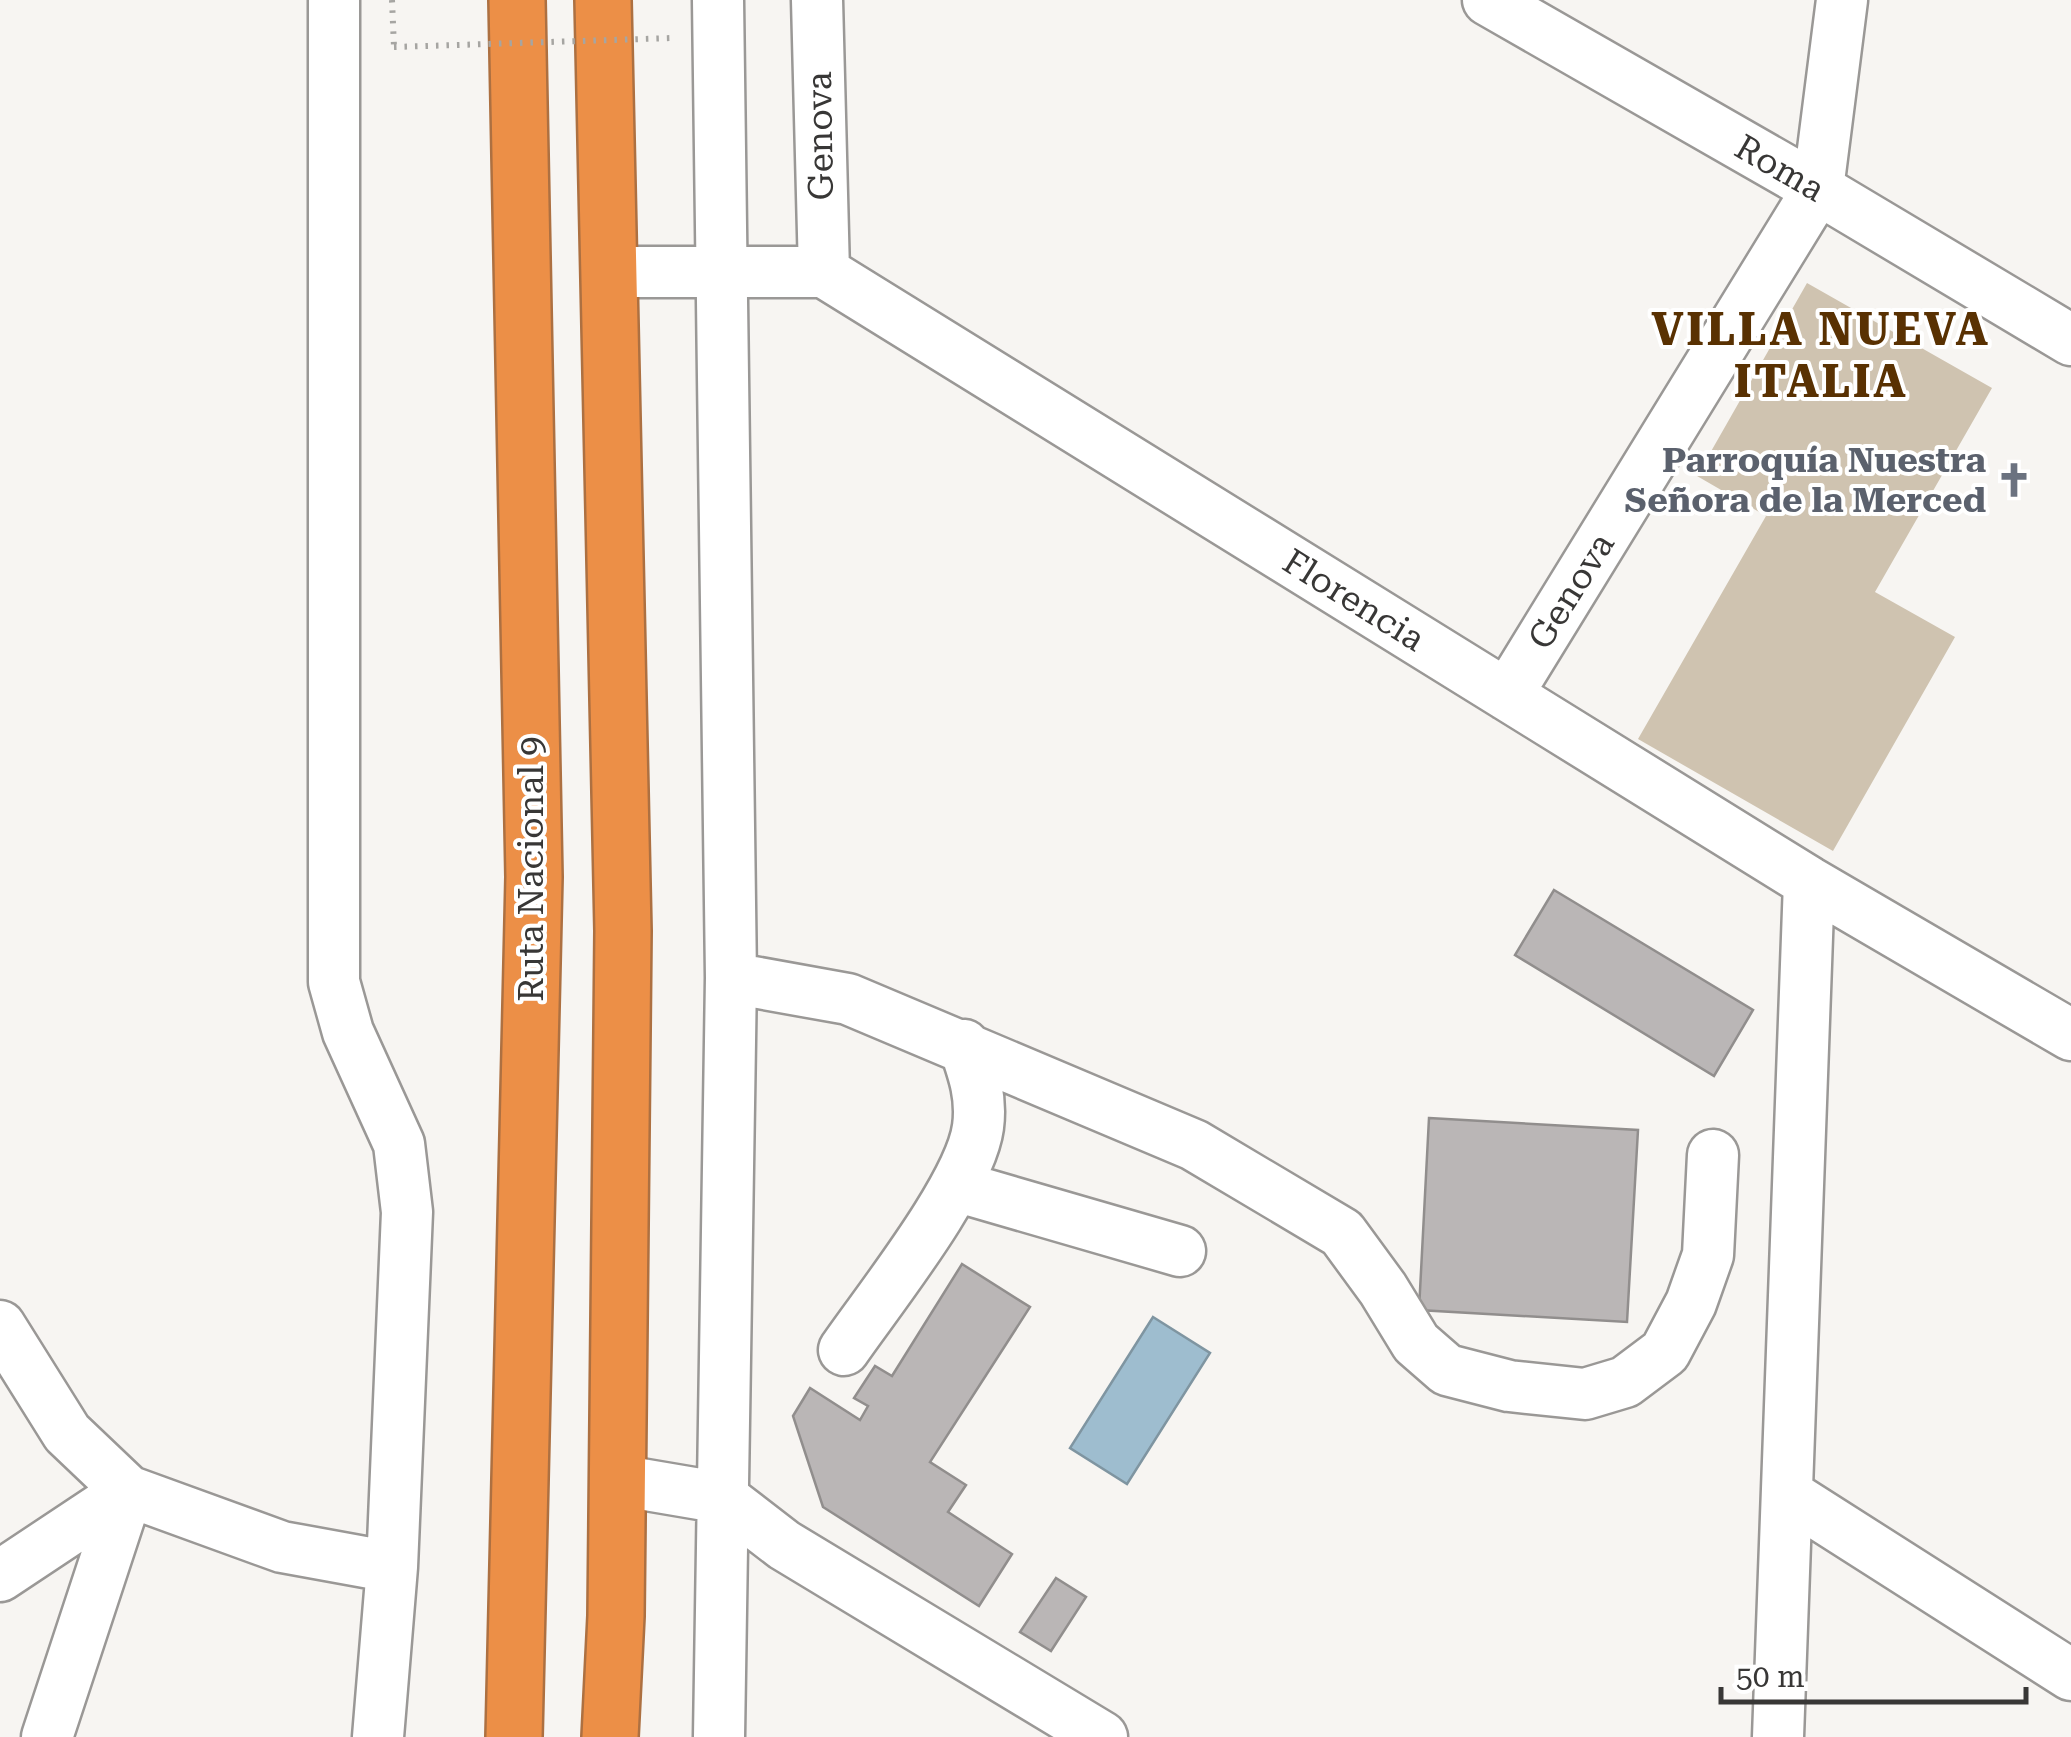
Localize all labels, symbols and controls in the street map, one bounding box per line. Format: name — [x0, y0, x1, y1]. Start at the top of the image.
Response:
street label: Genova — [799, 71, 842, 201]
street label: Roma — [1728, 127, 1832, 210]
district label: VILLA NUEVA ITALIA — [1651, 303, 1991, 408]
place label: Parroquía Nuestra Señora de la Merced — [1624, 440, 1986, 521]
church icon: Parroquía Nuestra Señora de la Merced — [1995, 461, 2033, 499]
street label: Genova — [1520, 526, 1623, 657]
street label: Florencia — [1276, 541, 1432, 660]
street label: Ruta Nacional 9 — [511, 736, 552, 1002]
scale bar — [1721, 1642, 2026, 1704]
text: 50 m — [1736, 1659, 1805, 1694]

